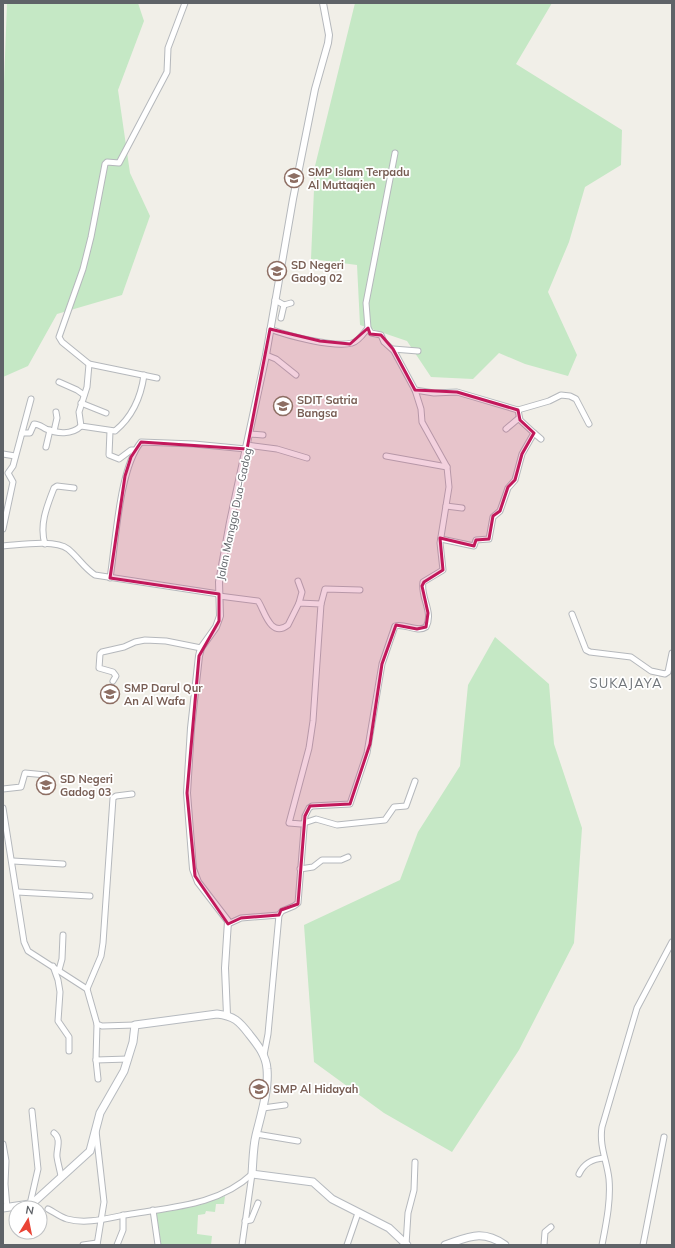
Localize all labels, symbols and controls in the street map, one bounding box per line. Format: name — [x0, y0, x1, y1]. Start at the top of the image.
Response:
place label: SMP Islam Terpadu Al Muttaqien — [308, 165, 410, 192]
school or university icon: SMP Islam Terpadu Al Muttaqien — [283, 167, 305, 189]
place label: SD Negeri Gadog 02 — [291, 258, 344, 285]
school or university icon: SD Negeri Gadog 02 — [266, 260, 288, 282]
place label: SDIT Satria Bangsa — [297, 393, 358, 420]
school or university icon: SDIT Satria Bangsa — [272, 395, 294, 417]
street label: Jalan Mangga Dua–Gadog — [213, 447, 255, 581]
district label: SUKAJAYA — [590, 675, 662, 691]
place label: SMP Darul Qur An Al Wafa — [124, 681, 203, 708]
school or university icon: SMP Darul Qur An Al Wafa — [99, 683, 121, 705]
place label: SD Negeri Gadog 03 — [60, 772, 113, 799]
school or university icon: SD Negeri Gadog 03 — [35, 774, 57, 796]
school or university icon: SMP Al Hidayah — [248, 1078, 270, 1100]
place label: SMP Al Hidayah — [273, 1082, 358, 1096]
north arrow — [8, 1200, 48, 1240]
text: N — [24, 1203, 35, 1218]

